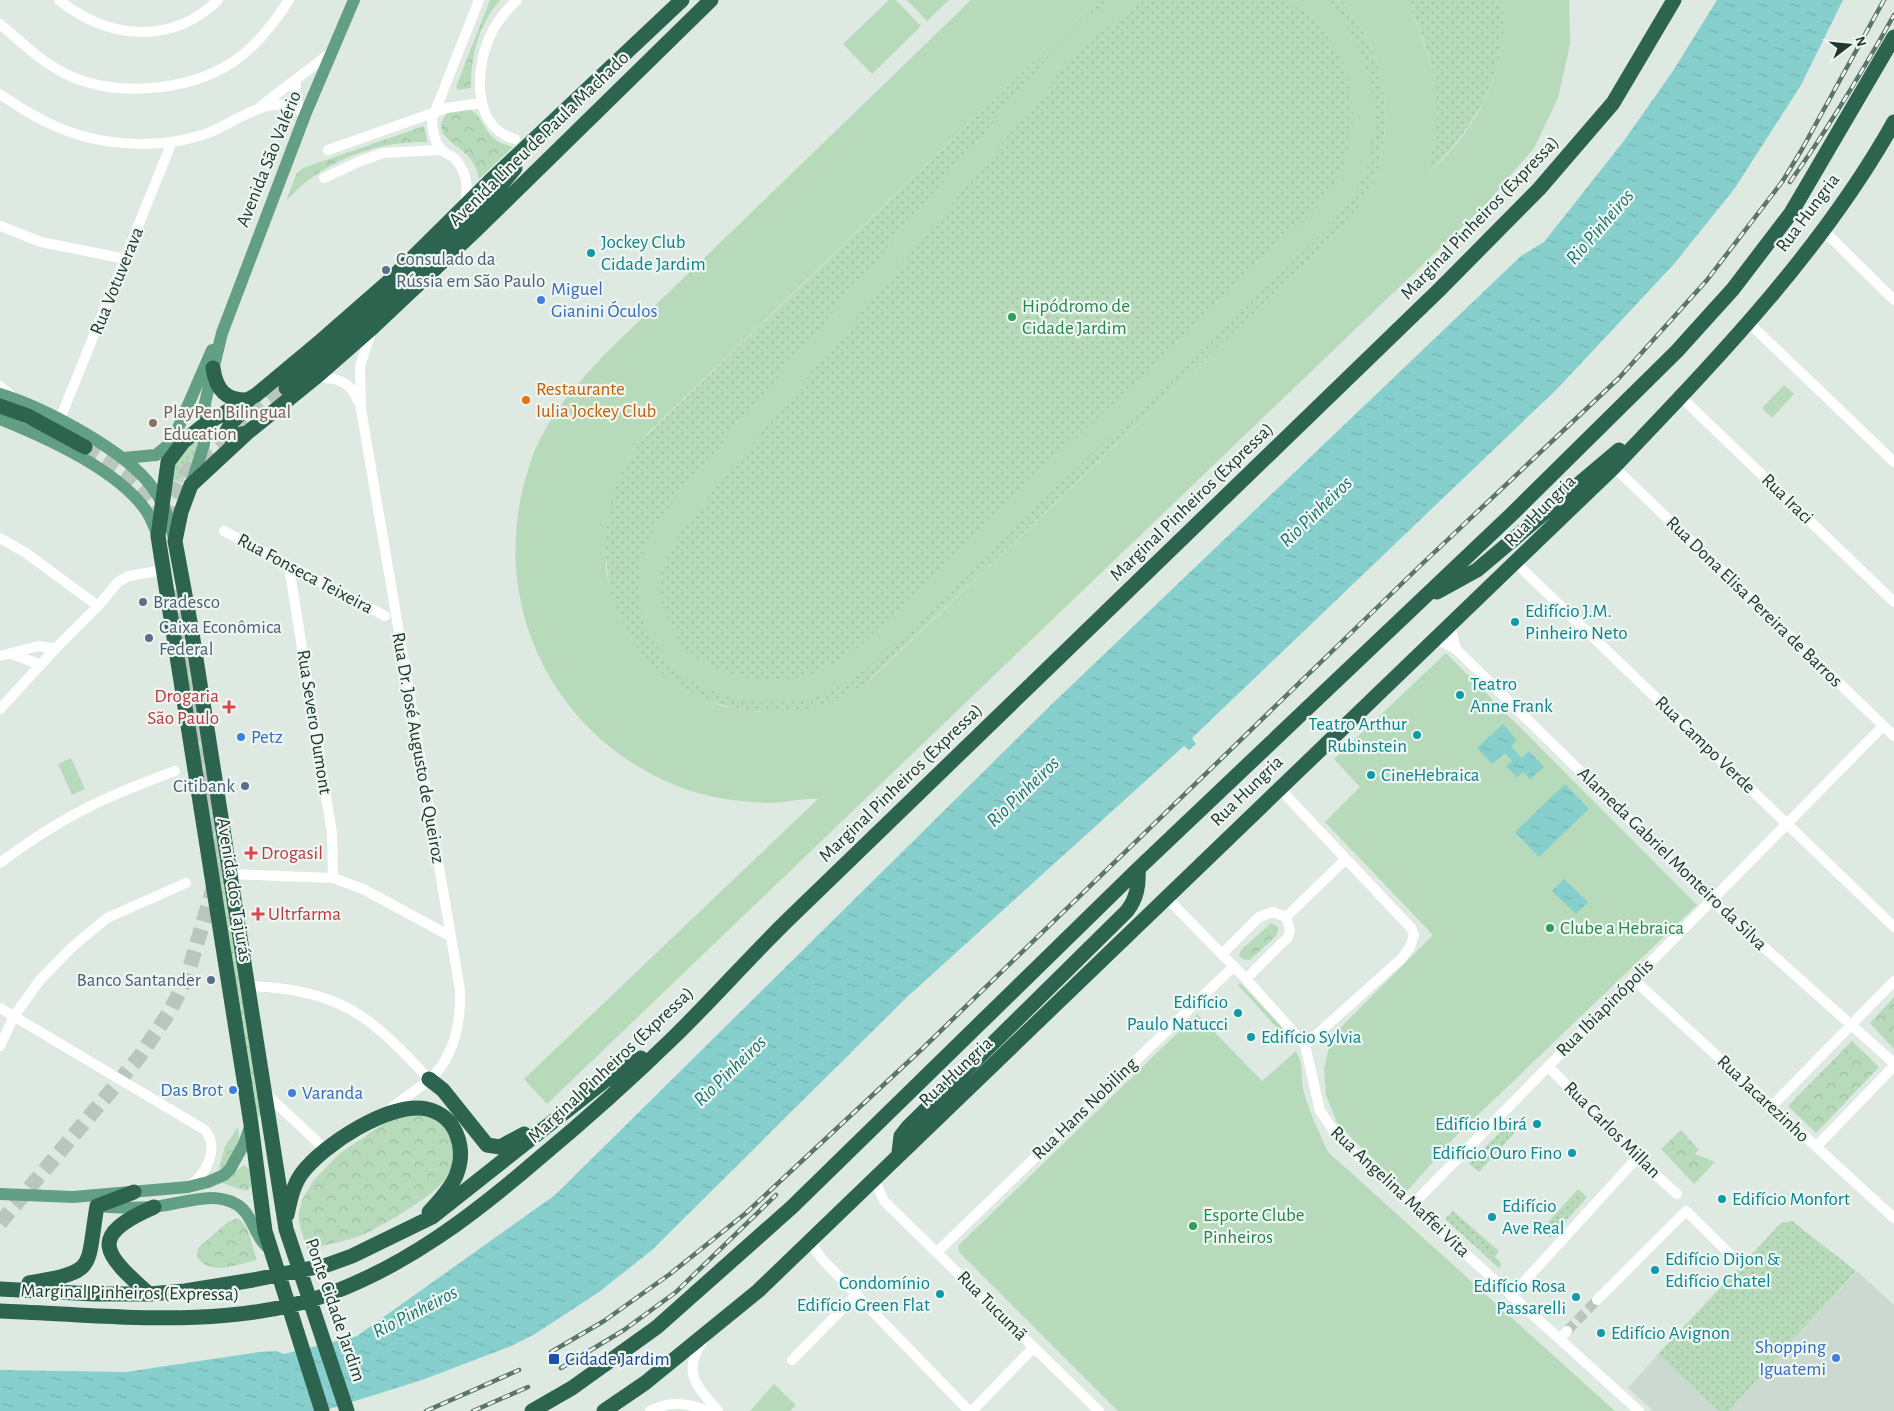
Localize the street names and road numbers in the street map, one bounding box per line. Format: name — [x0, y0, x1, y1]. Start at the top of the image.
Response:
street label: Avenida Lineu de Paula Machado — [445, 48, 633, 230]
street label: Avenida São Valério — [233, 88, 305, 230]
street label: Marginal Pinheiros (Expressa) — [1397, 133, 1563, 303]
street label: Rua Hungria — [1773, 170, 1844, 256]
street label: Rua Votuverava — [87, 224, 147, 337]
street label: Marginal Pinheiros (Expressa) — [1107, 419, 1277, 585]
street label: Rua Iraci — [1758, 470, 1816, 528]
street label: Rua Hungria — [1501, 471, 1580, 550]
street label: Rua Dona Elisa Pereira de Barros — [1662, 513, 1846, 691]
street label: Rua Fonseca Teixeira — [234, 530, 376, 618]
street label: Rua Dr. José Augusto de Queiroz — [388, 631, 448, 865]
street label: Rua Severo Dumont — [293, 648, 335, 796]
street label: Rua Campo Verde — [1651, 693, 1759, 797]
street label: Marginal Pinheiros (Expressa) — [816, 700, 986, 866]
street label: Rua Hungria — [1207, 752, 1287, 830]
street label: Alameda Gabriel Monteiro da Silva — [1574, 764, 1770, 954]
street label: Avenida dos Tajurás — [213, 817, 255, 963]
street label: Rua Ibiapinópolis — [1553, 956, 1657, 1060]
street label: Marginal Pinheiros (Expressa) — [525, 983, 697, 1147]
street label: Rua Hungria — [916, 1033, 997, 1111]
street label: Rua Jacarezinho — [1713, 1052, 1813, 1146]
street label: Rua Hans Nobiling — [1029, 1054, 1142, 1164]
street label: Rua Carlos Millan — [1560, 1078, 1664, 1182]
street label: Rua Angelina Maffei Vita — [1327, 1123, 1473, 1261]
street label: Ponte Cidade Jardim — [302, 1236, 368, 1384]
street label: Rua Tucumã — [953, 1267, 1031, 1345]
street label: Marginal Pinheiros (Expressa) — [20, 1282, 240, 1304]

